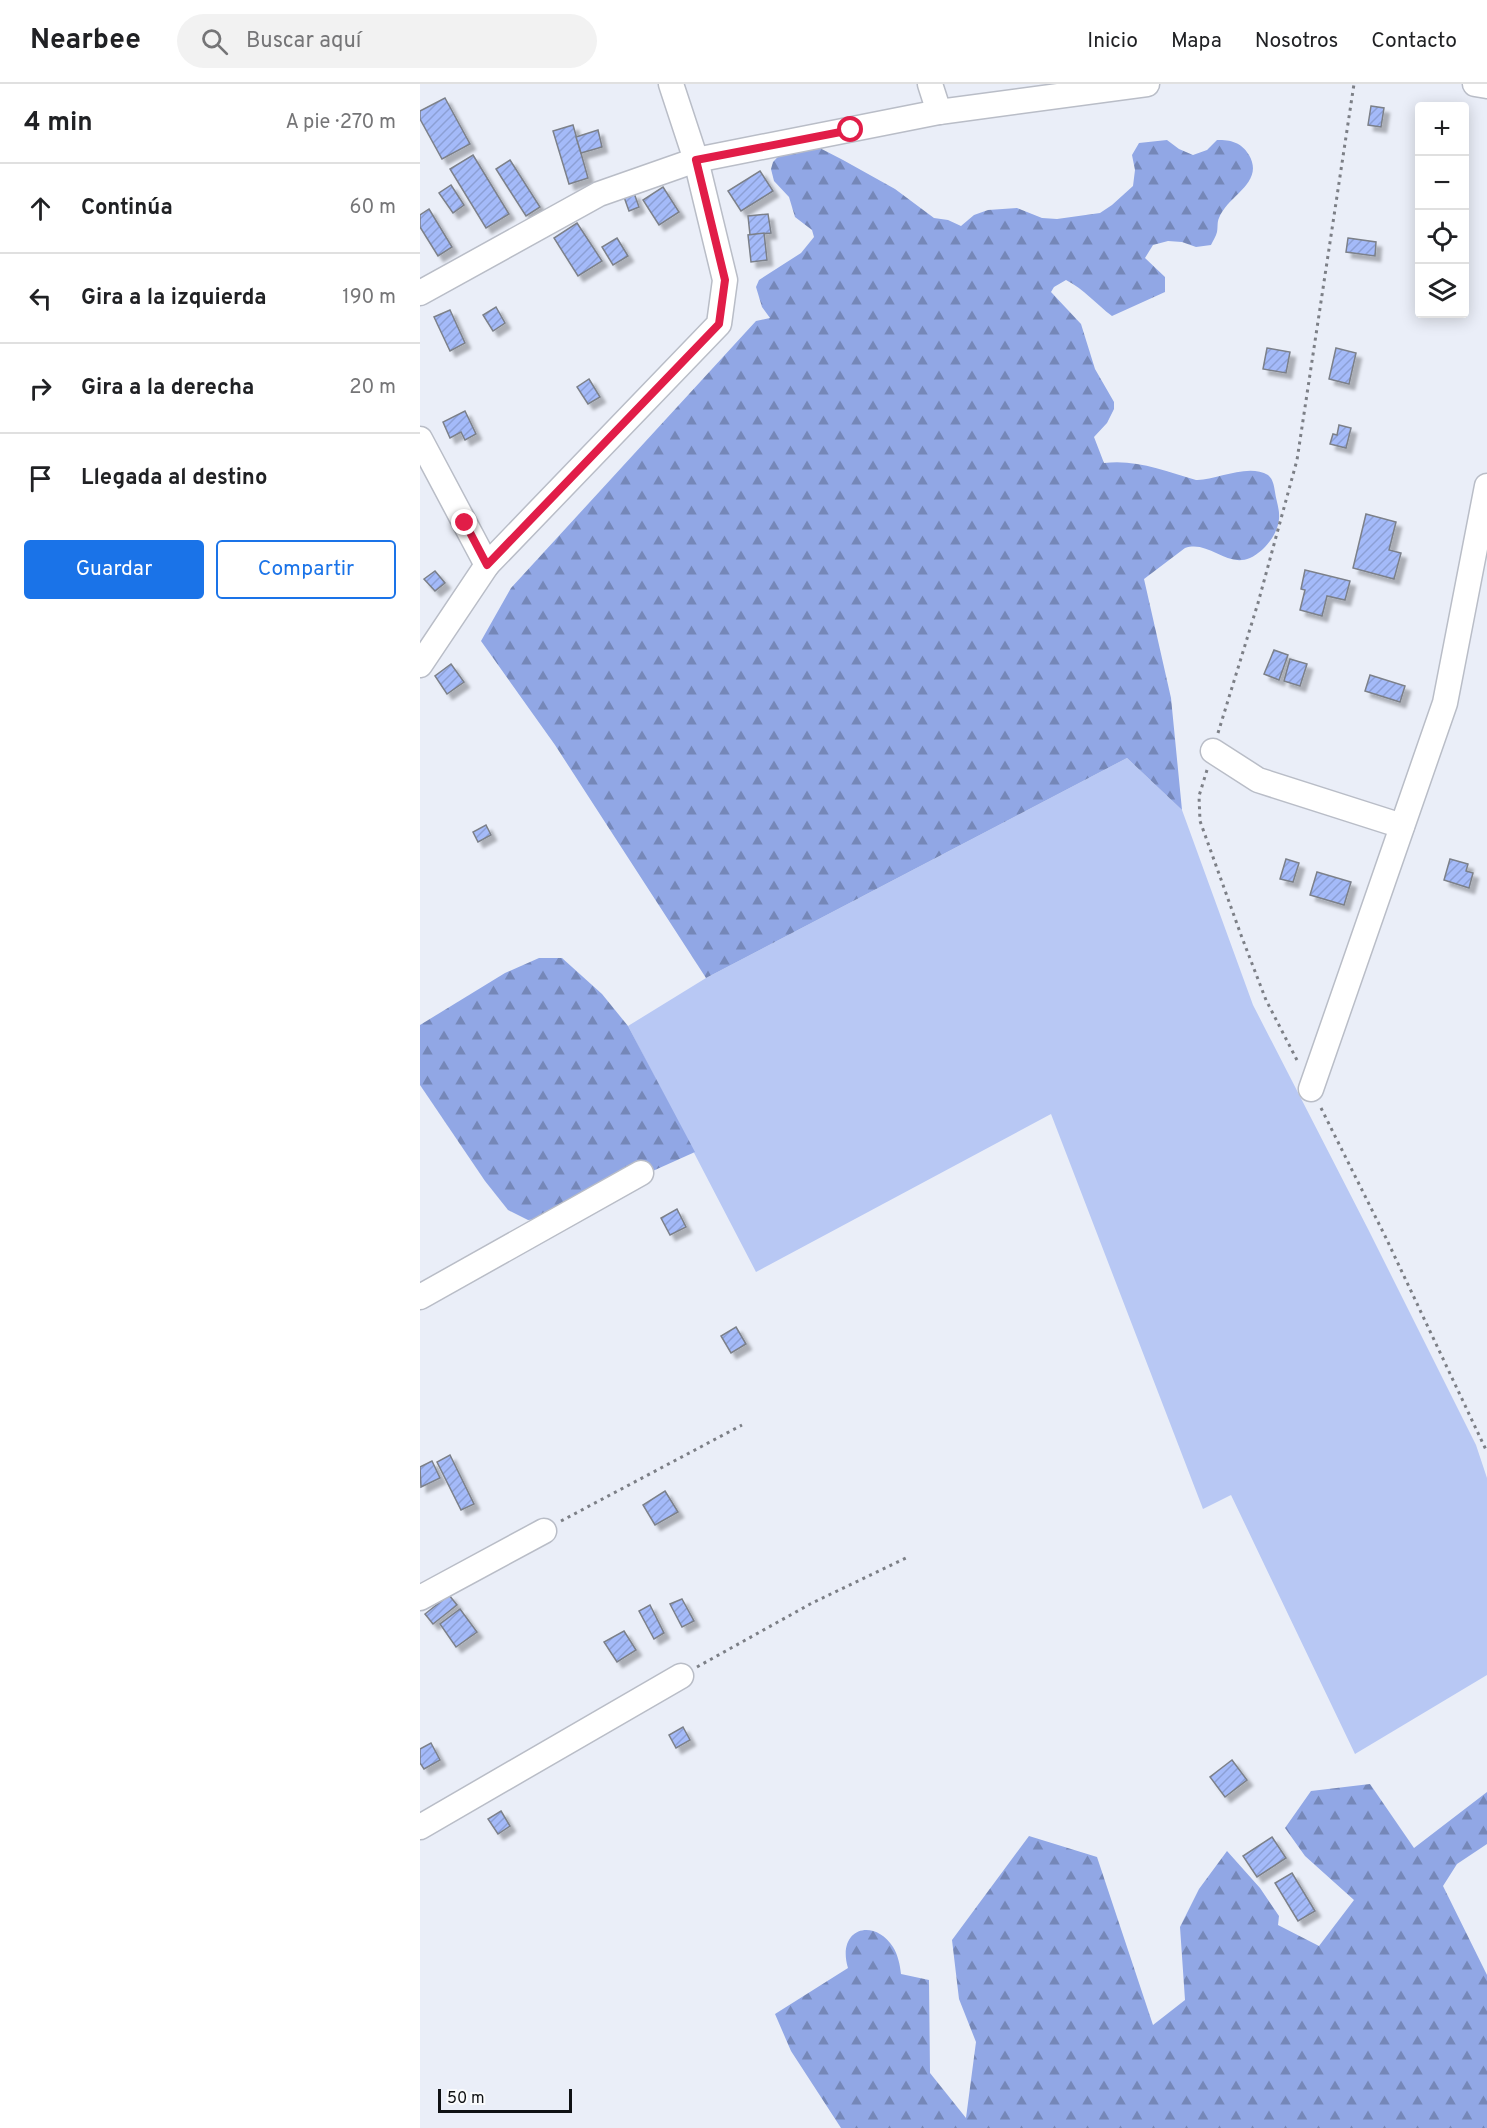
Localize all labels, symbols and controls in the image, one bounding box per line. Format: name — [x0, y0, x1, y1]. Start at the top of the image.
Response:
search box — [177, 14, 597, 68]
text: Nearbee — [30, 23, 141, 59]
icon: search — [198, 25, 231, 58]
text: Buscar aquí — [246, 28, 361, 55]
text: Inicio — [1087, 28, 1138, 55]
text: Mapa — [1171, 28, 1222, 55]
text: Nosotros — [1255, 28, 1338, 55]
text: Contacto — [1371, 28, 1457, 55]
map controls — [1415, 102, 1469, 318]
button: + — [1415, 102, 1469, 156]
text: 4 min — [24, 107, 93, 140]
text: A pie · 270 m — [286, 110, 396, 136]
route start — [837, 116, 863, 142]
button: − — [1415, 156, 1469, 210]
icon: ahead — [24, 192, 57, 225]
text: Continúa — [81, 195, 173, 222]
text: 60 m — [350, 195, 396, 221]
button: locate — [1415, 210, 1469, 264]
button: layers — [1415, 264, 1469, 318]
icon: left — [24, 282, 57, 315]
text: Gira a la izquierda — [81, 285, 267, 312]
text: 190 m — [342, 285, 396, 311]
icon: right — [24, 372, 57, 405]
text: Gira a la derecha — [81, 375, 254, 402]
text: 20 m — [349, 375, 396, 401]
icon: arrive — [24, 462, 57, 495]
text: Llegada al destino — [81, 465, 267, 492]
route end — [451, 509, 477, 535]
button: Guardar — [24, 540, 204, 599]
button: Compartir — [216, 540, 396, 599]
scale bar — [438, 2086, 572, 2114]
text: 50 m — [447, 2089, 485, 2109]

